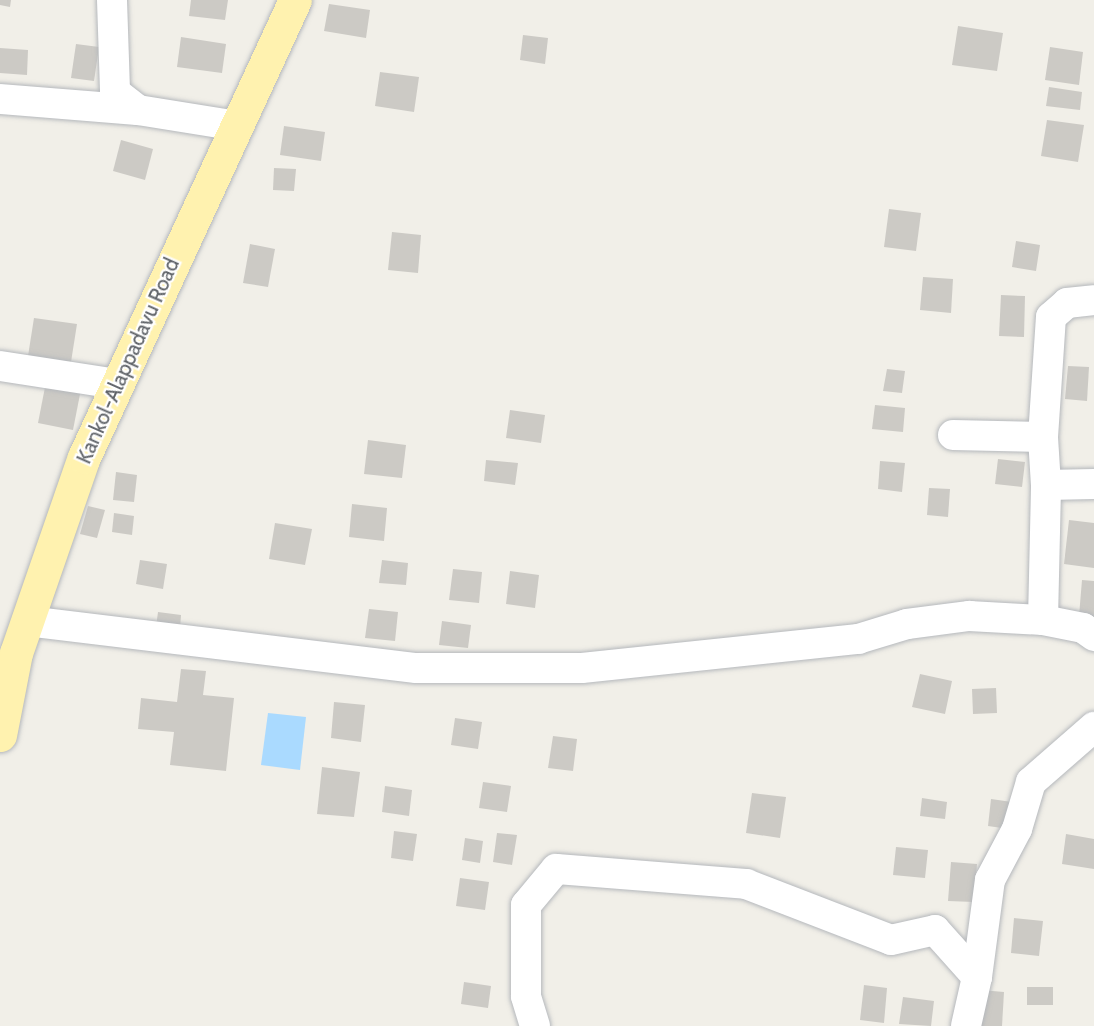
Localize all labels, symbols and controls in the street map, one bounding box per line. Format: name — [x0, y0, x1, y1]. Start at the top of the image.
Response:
street label: Kankol-Alappadavu Road — [71, 254, 185, 468]

